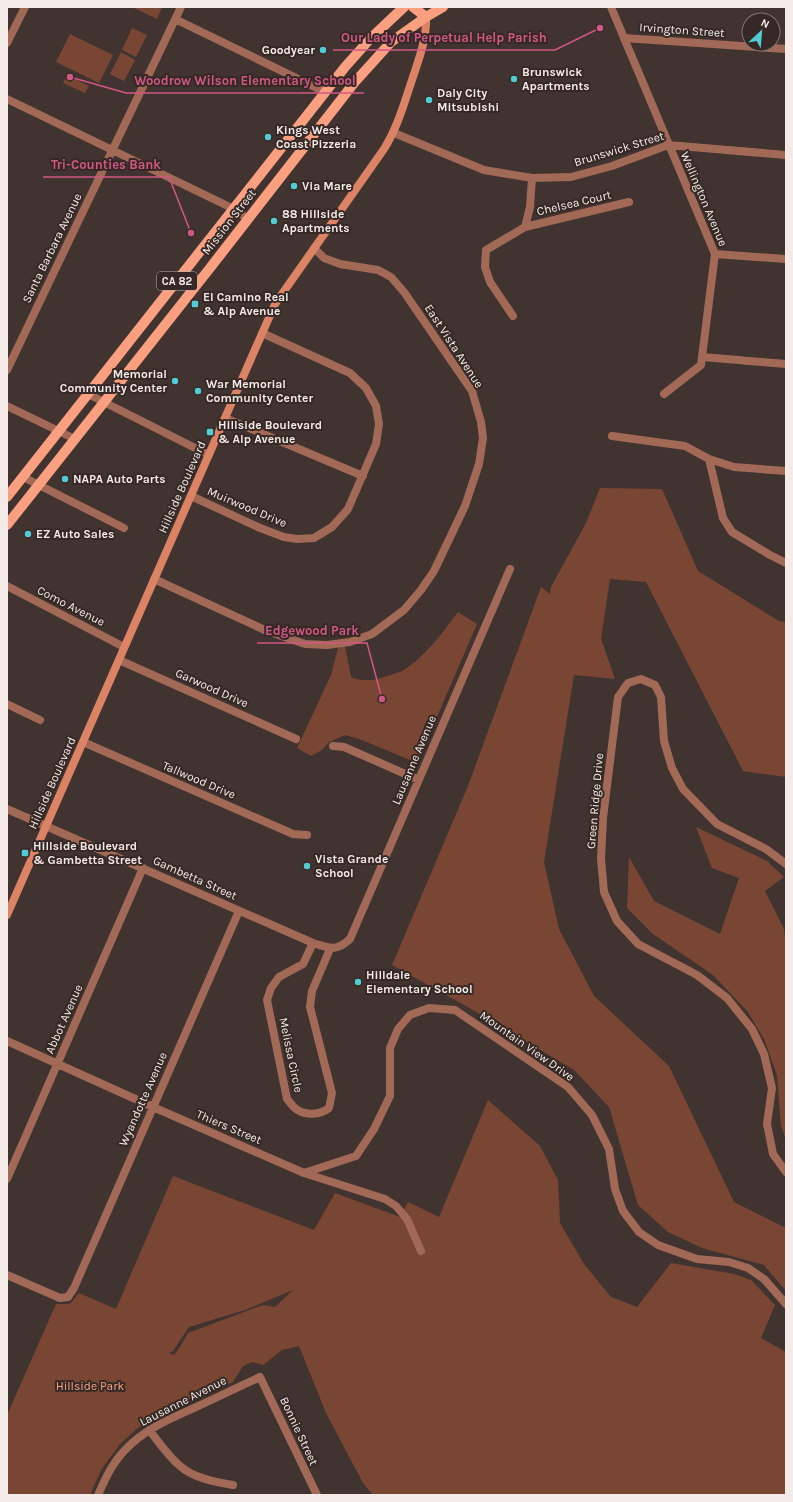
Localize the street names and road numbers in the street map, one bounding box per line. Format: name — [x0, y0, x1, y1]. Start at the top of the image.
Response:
street label: Irvington Street — [639, 20, 726, 40]
street label: Brunswick Street — [572, 128, 666, 169]
street label: Wellington Avenue — [678, 150, 730, 248]
street label: Mission Street — [199, 186, 259, 258]
street label: Chelsea Court — [535, 188, 613, 218]
street label: Santa Barbara Avenue — [19, 191, 85, 305]
road number: CA 82 — [157, 272, 197, 290]
street label: East Vista Avenue — [422, 301, 486, 391]
street label: Hillside Boulevard — [155, 439, 209, 535]
street label: Muirwood Drive — [205, 484, 289, 530]
street label: Como Avenue — [35, 583, 107, 629]
street label: Garwood Drive — [173, 666, 251, 710]
street label: Lausanne Avenue — [389, 713, 439, 807]
street label: Hillside Boulevard — [25, 735, 79, 831]
street label: Green Ridge Drive — [584, 752, 606, 850]
street label: Tallwood Drive — [160, 758, 238, 802]
street label: Gambetta Street — [151, 853, 240, 903]
street label: Abbot Avenue — [42, 982, 86, 1056]
street label: Mountain View Drive — [477, 1008, 577, 1084]
street label: Melissa Circle — [276, 1016, 306, 1094]
street label: Wyandotte Avenue — [116, 1050, 170, 1148]
street label: Thiers Street — [194, 1107, 264, 1147]
street label: Lausanne Avenue — [137, 1373, 229, 1429]
street label: Bonnie Street — [277, 1394, 321, 1468]

